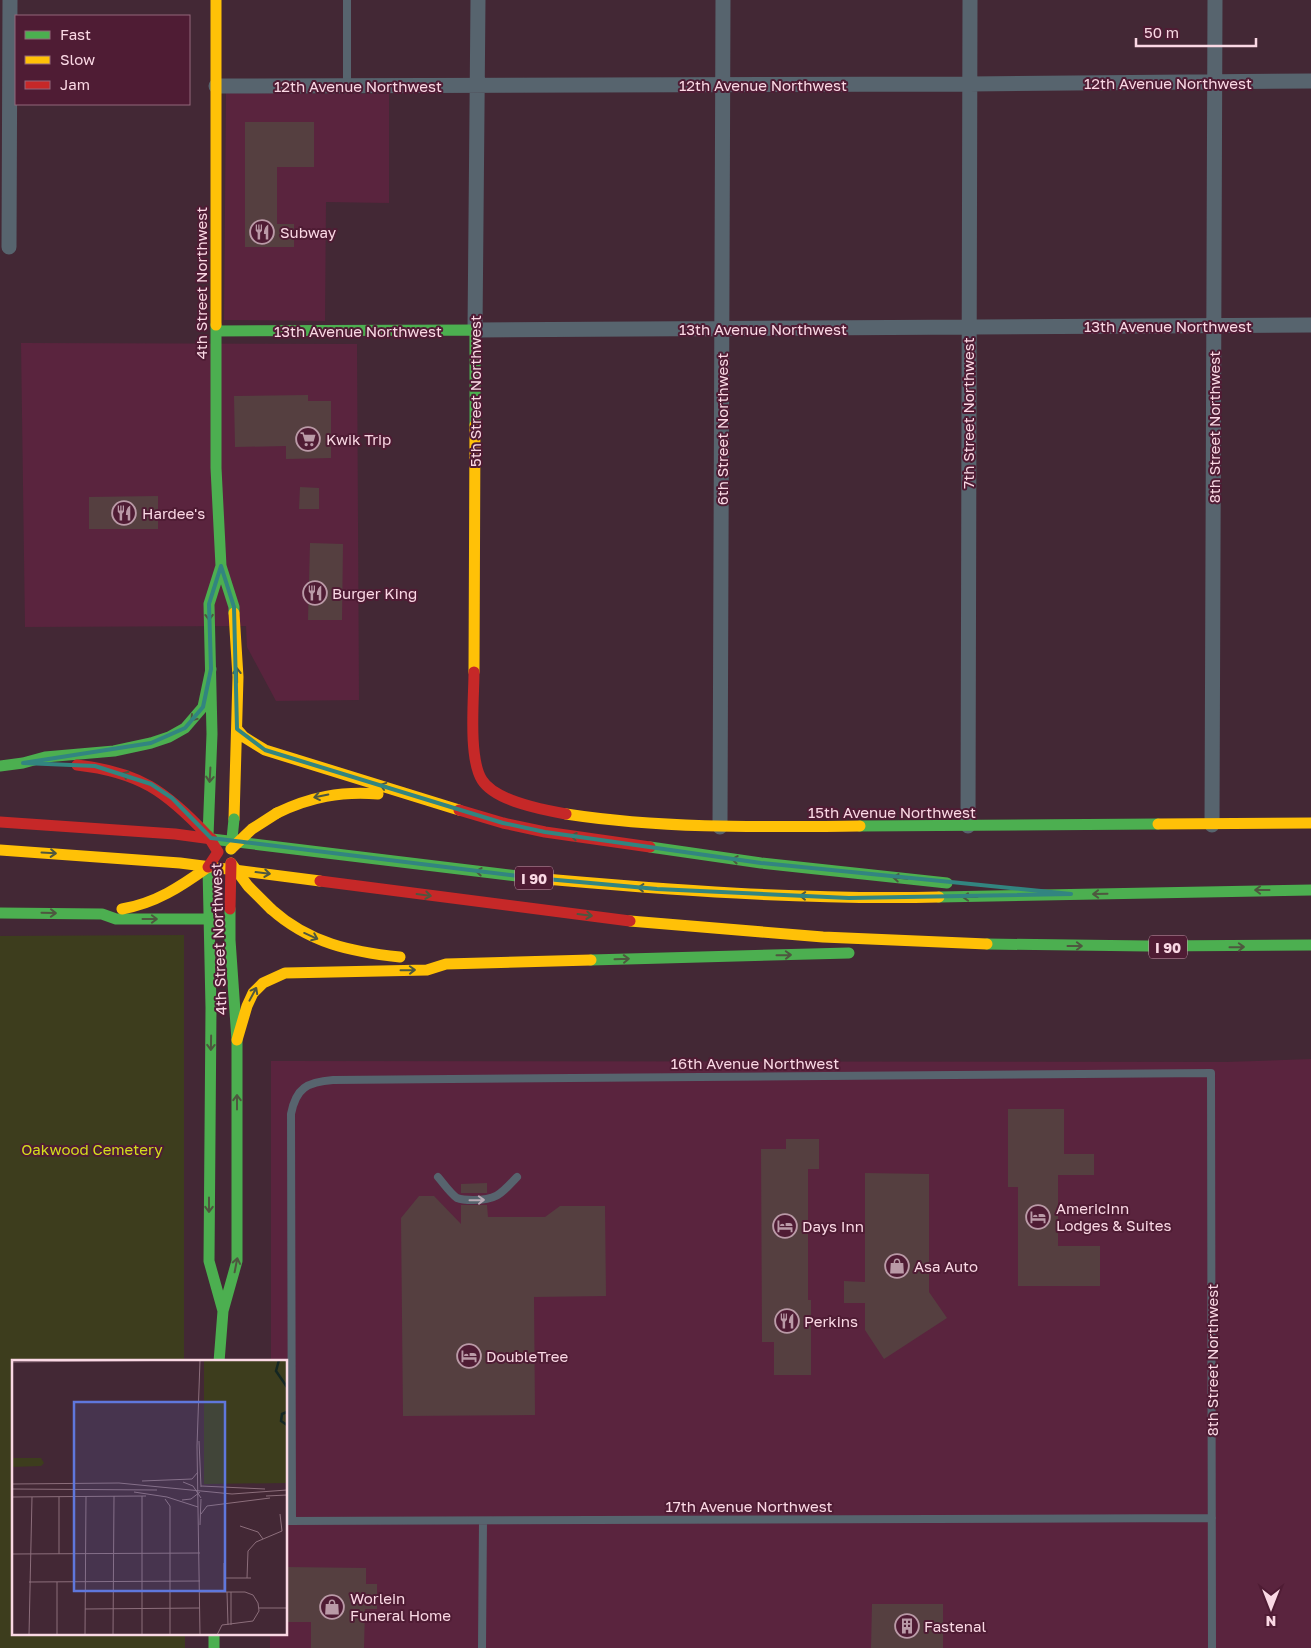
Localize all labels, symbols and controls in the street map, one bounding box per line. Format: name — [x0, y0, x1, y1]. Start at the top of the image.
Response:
legend — [15, 15, 190, 105]
scale bar — [1136, 15, 1256, 47]
text: 50 m — [1144, 23, 1179, 41]
text: Fast — [60, 25, 91, 43]
text: Slow — [60, 50, 95, 68]
street label: 12th Avenue Northwest — [1084, 74, 1252, 92]
text: Jam — [60, 75, 90, 93]
street label: 12th Avenue Northwest — [679, 76, 847, 94]
street label: 12th Avenue Northwest — [274, 77, 442, 95]
street label: 4th Street Northwest — [192, 207, 210, 359]
restaurant icon: Subway — [249, 219, 275, 245]
place label: Subway — [280, 223, 337, 241]
street label: 5th Street Northwest — [466, 315, 484, 467]
street label: 13th Avenue Northwest — [1084, 317, 1252, 335]
street label: 13th Avenue Northwest — [679, 320, 847, 338]
street label: 13th Avenue Northwest — [274, 322, 442, 340]
street label: 7th Street Northwest — [959, 337, 977, 489]
street label: 8th Street Northwest — [1205, 351, 1223, 503]
street label: 6th Street Northwest — [713, 353, 731, 505]
supermarket icon: Kwik Trip — [295, 426, 321, 452]
place label: Kwik Trip — [326, 430, 391, 448]
restaurant icon: Hardee's — [111, 500, 137, 526]
place label: Hardee's — [142, 504, 205, 522]
restaurant icon: Burger King — [302, 580, 328, 606]
place label: Burger King — [332, 584, 417, 602]
one-way arrow — [204, 604, 214, 620]
one-way arrow — [233, 667, 242, 683]
one-way arrow — [190, 708, 201, 721]
one-way arrow — [205, 766, 215, 783]
one-way arrow — [122, 771, 137, 780]
one-way arrow — [380, 781, 396, 791]
one-way arrow — [314, 791, 330, 801]
street label: 15th Avenue Northwest — [808, 803, 976, 821]
one-way arrow — [570, 832, 586, 842]
one-way arrow — [40, 848, 56, 857]
one-way arrow — [731, 854, 747, 864]
street label: 4th Street Northwest — [206, 862, 230, 1016]
road number: I 90 — [515, 866, 553, 890]
one-way arrow — [476, 867, 492, 877]
one-way arrow — [254, 868, 270, 878]
one-way arrow — [893, 873, 909, 883]
one-way arrow — [637, 883, 653, 892]
one-way arrow — [1255, 886, 1271, 895]
one-way arrow — [1092, 889, 1108, 899]
one-way arrow — [415, 890, 431, 900]
one-way arrow — [799, 892, 815, 901]
one-way arrow — [962, 892, 978, 902]
one-way arrow — [40, 908, 56, 918]
one-way arrow — [577, 910, 593, 920]
one-way arrow — [141, 914, 157, 924]
one-way arrow — [303, 932, 318, 941]
road number: I 90 — [1149, 936, 1187, 959]
one-way arrow — [1066, 941, 1082, 951]
one-way arrow — [1229, 942, 1245, 951]
one-way arrow — [776, 950, 792, 959]
one-way arrow — [614, 954, 630, 964]
one-way arrow — [400, 966, 416, 975]
one-way arrow — [249, 988, 259, 1002]
one-way arrow — [206, 1034, 216, 1050]
street label: 16th Avenue Northwest — [671, 1054, 839, 1072]
one-way arrow — [232, 1095, 242, 1111]
park label: Oakwood Cemetery — [21, 1140, 163, 1158]
one-way arrow — [468, 1195, 485, 1205]
one-way arrow — [204, 1196, 214, 1213]
place label: AmericInn Lodges & Suites — [1056, 1199, 1171, 1234]
hotel icon: AmericInn Lodges & Suites — [1025, 1204, 1051, 1230]
hotel icon: Days Inn — [772, 1213, 798, 1239]
place label: Days Inn — [802, 1217, 864, 1235]
shop icon: Asa Auto — [884, 1253, 910, 1279]
one-way arrow — [231, 1257, 241, 1273]
place label: Asa Auto — [914, 1257, 978, 1275]
street label: 8th Street Northwest — [1203, 1284, 1221, 1436]
restaurant icon: Perkins — [774, 1308, 800, 1334]
place label: Perkins — [804, 1312, 858, 1330]
hotel icon: DoubleTree — [456, 1343, 482, 1369]
place label: DoubleTree — [486, 1347, 569, 1365]
inset map — [12, 1360, 288, 1636]
street label: 17th Avenue Northwest — [665, 1497, 833, 1515]
north arrow — [1246, 1583, 1296, 1633]
place label: Worlein Funeral Home — [350, 1589, 451, 1624]
shop icon: Worlein Funeral Home — [319, 1594, 345, 1620]
building icon: Fastenal — [894, 1613, 920, 1639]
text: N — [1266, 1613, 1276, 1630]
place label: Fastenal — [924, 1617, 986, 1635]

